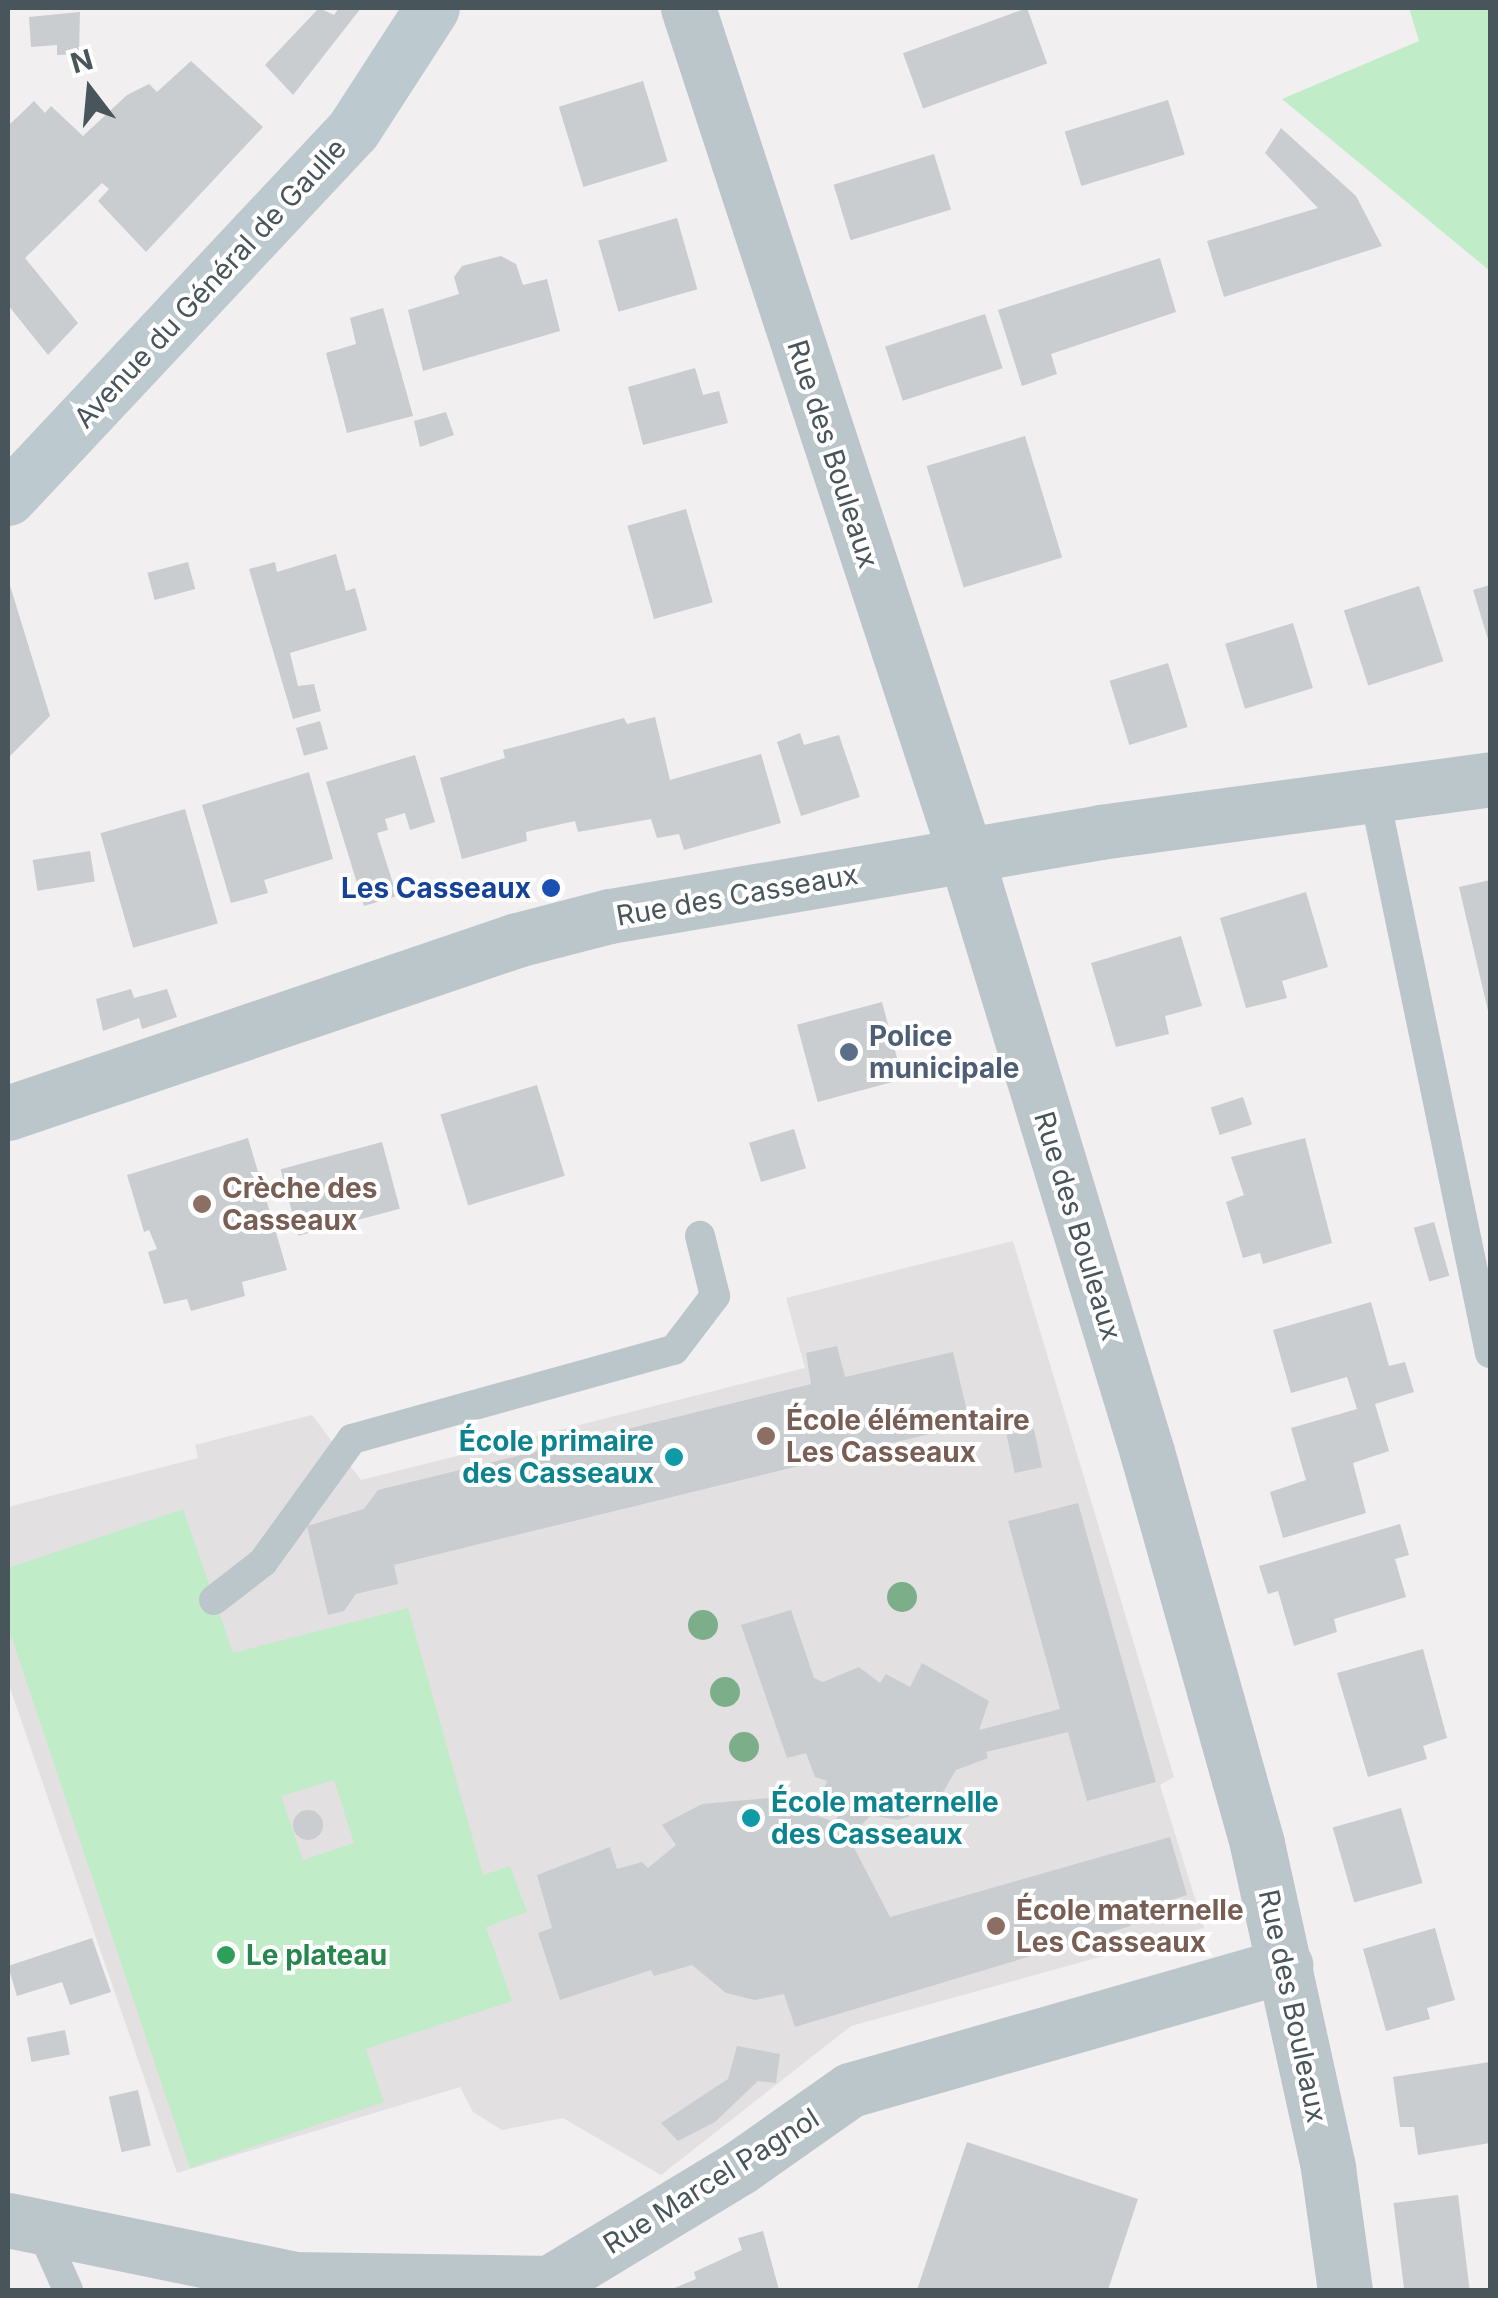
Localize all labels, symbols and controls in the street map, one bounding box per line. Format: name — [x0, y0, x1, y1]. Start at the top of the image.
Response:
north arrow — [40, 40, 140, 140]
text: N — [67, 42, 97, 80]
street label: Avenue du Général de Gaulle — [67, 131, 353, 435]
street label: Rue des Bouleaux — [780, 336, 886, 572]
street label: Rue des Casseaux — [614, 857, 860, 933]
place label: Les Casseaux — [341, 871, 531, 905]
marker: Les Casseaux — [540, 877, 562, 899]
place label: Police municipale — [869, 1019, 1020, 1085]
marker: Police municipale — [838, 1041, 860, 1063]
street label: Rue des Bouleaux — [1027, 1108, 1129, 1344]
place label: Crèche des Casseaux — [222, 1171, 377, 1237]
marker: Crèche des Casseaux — [191, 1193, 213, 1215]
place label: École élémentaire Les Casseaux — [786, 1403, 1030, 1469]
place label: École primaire des Casseaux — [459, 1424, 654, 1490]
marker: École élémentaire Les Casseaux — [755, 1425, 777, 1447]
marker: École primaire des Casseaux — [663, 1446, 685, 1468]
place label: École maternelle des Casseaux — [771, 1785, 999, 1851]
marker: École maternelle des Casseaux — [740, 1807, 762, 1829]
street label: Rue des Bouleaux — [1252, 1886, 1334, 2126]
place label: École maternelle Les Casseaux — [1016, 1893, 1244, 1959]
marker: École maternelle Les Casseaux — [985, 1915, 1007, 1937]
place label: Le plateau — [246, 1938, 387, 1972]
marker: Le plateau — [215, 1944, 237, 1966]
street label: Rue Marcel Pagnol — [597, 2101, 825, 2261]

